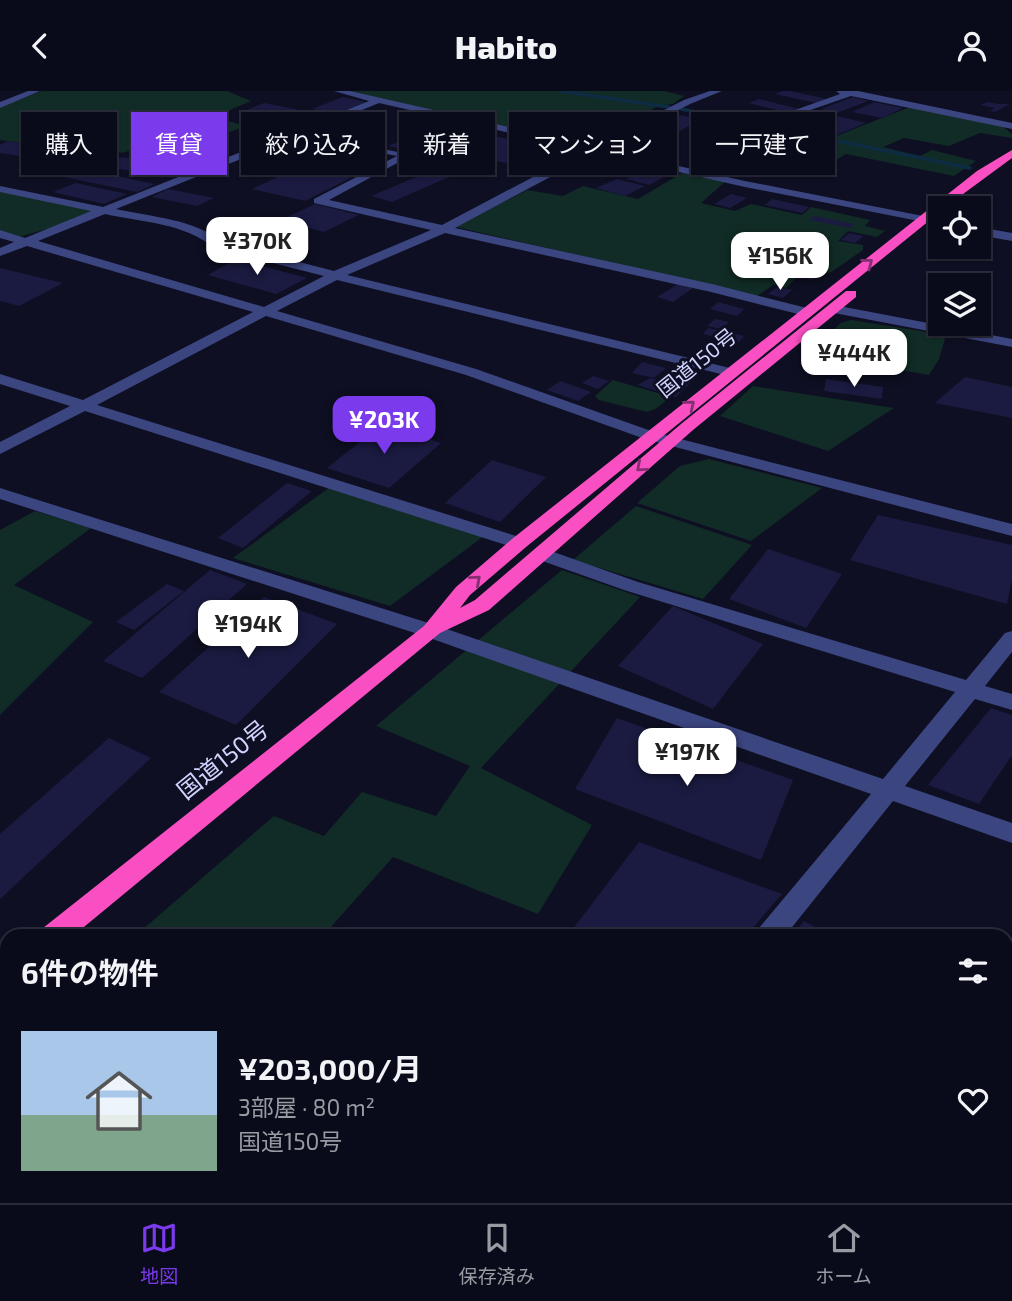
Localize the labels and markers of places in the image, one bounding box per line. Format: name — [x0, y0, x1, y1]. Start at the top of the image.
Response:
pin: ¥370K — [208, 218, 306, 277]
pin: ¥156K — [731, 233, 829, 292]
pin: ¥444K — [805, 329, 903, 389]
pin: ¥203K — [335, 397, 433, 456]
pin: ¥194K — [199, 601, 297, 660]
pin: ¥197K — [638, 729, 736, 788]

